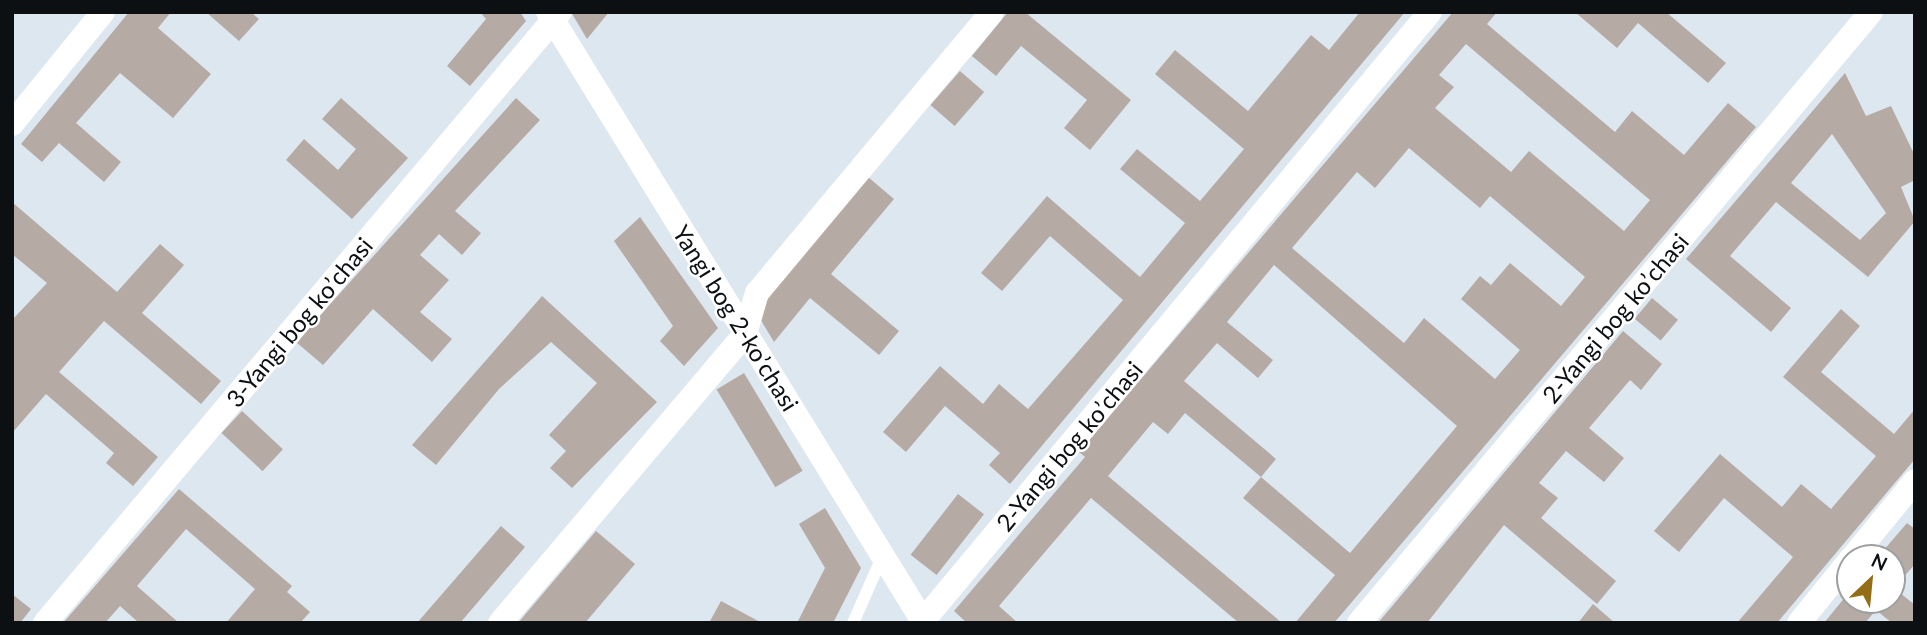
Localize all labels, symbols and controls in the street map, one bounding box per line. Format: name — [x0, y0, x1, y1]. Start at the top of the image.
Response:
street label: Yangi bog 2-koʼchasi — [667, 220, 805, 416]
street label: 2-Yangi bog koʼchasi — [1536, 228, 1694, 408]
street label: 3-Yangi bog koʼchasi — [220, 232, 378, 412]
street label: 2-Yangi bog koʼchasi — [990, 356, 1148, 536]
north arrow — [1836, 544, 1906, 614]
text: N — [1868, 548, 1891, 575]

